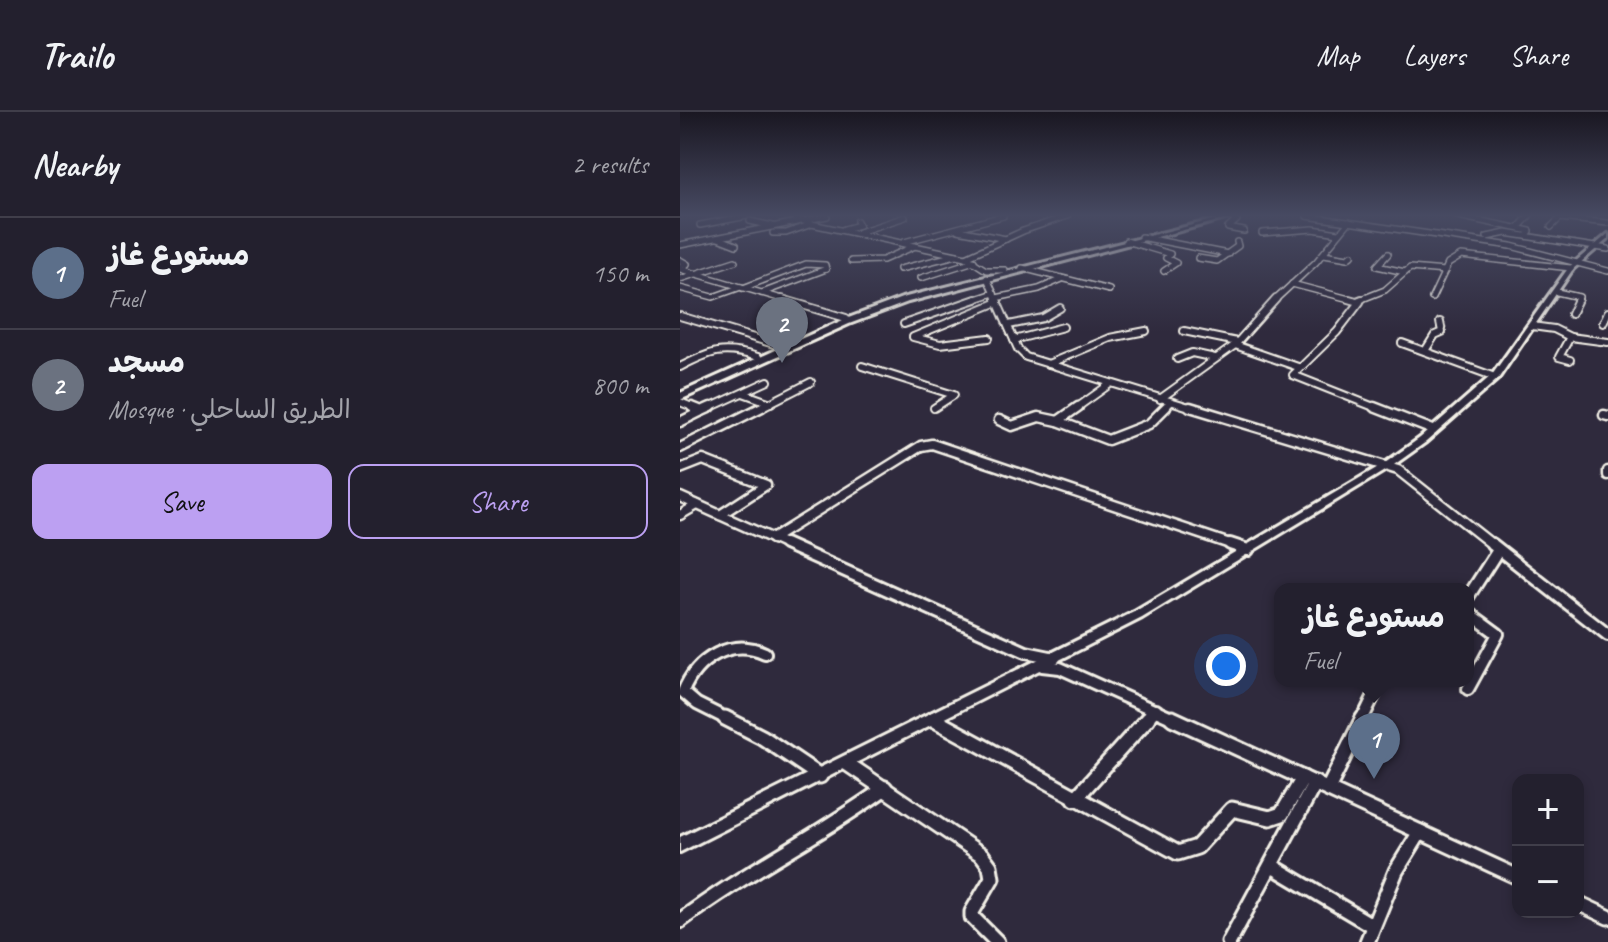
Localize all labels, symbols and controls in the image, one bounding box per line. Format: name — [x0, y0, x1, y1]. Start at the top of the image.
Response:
text: Trailo — [40, 32, 113, 79]
text: Map — [1317, 38, 1360, 73]
text: Layers — [1404, 38, 1465, 73]
text: Share — [1509, 38, 1568, 73]
text: Nearby — [32, 143, 118, 186]
text: 2 results — [572, 148, 648, 181]
text: مستودع غاز — [108, 236, 250, 274]
text: 1 — [52, 257, 64, 290]
text: 150 m — [592, 257, 648, 290]
text: Fuel — [108, 282, 142, 315]
pin: 2 — [756, 297, 808, 363]
text: مسجد — [108, 343, 185, 381]
text: 2 — [52, 369, 64, 402]
text: 800 m — [592, 369, 648, 402]
text: Mosque · الطريق الساحلي — [108, 393, 351, 426]
button: Save — [32, 464, 332, 539]
button: Share — [348, 464, 648, 539]
popup — [1274, 583, 1474, 687]
text: مستودع غاز — [1303, 598, 1445, 636]
text: Fuel — [1303, 644, 1337, 677]
your location — [1206, 646, 1246, 686]
pin: 1 — [1348, 713, 1400, 779]
map controls — [1512, 774, 1584, 918]
button: + — [1512, 774, 1584, 846]
button: − — [1512, 846, 1584, 918]

